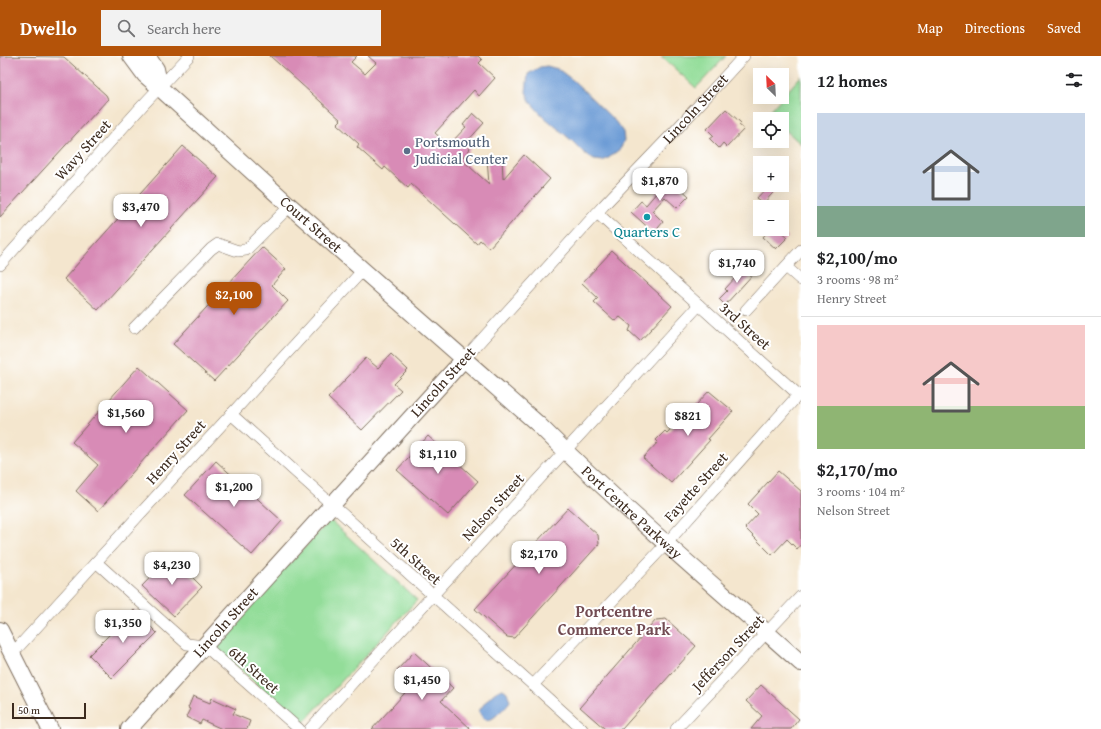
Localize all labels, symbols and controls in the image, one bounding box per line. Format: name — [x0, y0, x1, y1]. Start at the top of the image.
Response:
search box — [101, 10, 381, 46]
text: Dwello — [20, 14, 77, 42]
icon: search — [115, 17, 137, 39]
text: Search here — [147, 18, 221, 39]
text: Map — [917, 18, 943, 38]
text: Directions — [965, 18, 1025, 38]
text: Saved — [1047, 18, 1081, 38]
street label: Lincoln Street — [657, 68, 733, 148]
north arrow — [753, 68, 789, 104]
map controls — [753, 68, 789, 236]
text: 12 homes — [817, 68, 888, 93]
icon: filters — [1063, 69, 1085, 91]
button: locate — [753, 112, 789, 148]
street label: Wavy Street — [50, 114, 116, 185]
place label: Portsmouth Judicial Center — [413, 131, 508, 169]
icon: home — [915, 139, 987, 211]
marker: Portsmouth Judicial Center — [402, 146, 412, 156]
button: + — [753, 156, 789, 192]
pin: $1,870 — [627, 168, 693, 202]
text: $1,870 — [641, 171, 679, 190]
street label: Court Street — [276, 191, 348, 258]
pin: $3,470 — [108, 194, 174, 228]
text: $3,470 — [122, 197, 160, 216]
button: − — [753, 200, 789, 236]
marker: Quarters C — [642, 212, 652, 222]
place label: Quarters C — [614, 221, 680, 242]
text: $2,100/mo — [817, 245, 898, 270]
pin: $1,740 — [704, 250, 770, 284]
text: $1,740 — [718, 253, 756, 272]
text: 3 rooms · 98 m² — [817, 270, 899, 289]
pin: $2,100 — [201, 282, 267, 316]
text: $2,100 — [215, 285, 253, 304]
text: Henry Street — [817, 289, 887, 308]
street label: 3rd Street — [715, 297, 776, 355]
street label: Lincoln Street — [405, 341, 480, 421]
icon: home — [915, 351, 987, 423]
pin: $1,560 — [93, 400, 159, 434]
text: $1,560 — [107, 403, 145, 422]
pin: $821 — [664, 403, 712, 437]
text: $821 — [675, 406, 701, 425]
street label: Henry Street — [141, 414, 211, 489]
pin: $1,110 — [405, 441, 471, 475]
text: $1,110 — [419, 444, 457, 463]
street label: Fayette Street — [659, 447, 733, 526]
text: $2,170/mo — [817, 457, 898, 482]
street label: Port Centre Parkway — [577, 461, 688, 564]
street label: Nelson Street — [457, 468, 529, 545]
pin: $1,200 — [201, 474, 267, 508]
text: $1,200 — [215, 477, 253, 496]
text: 3 rooms · 104 m² — [817, 482, 905, 501]
text: Nelson Street — [817, 501, 890, 520]
street label: 5th Street — [386, 532, 447, 590]
pin: $2,170 — [506, 541, 572, 575]
text: $2,170 — [520, 544, 558, 563]
pin: $4,230 — [139, 552, 205, 586]
text: $4,230 — [153, 555, 191, 574]
street label: Lincoln Street — [188, 582, 263, 662]
district label: Portcentre Commerce Park — [558, 599, 671, 641]
street label: Jefferson Street — [685, 609, 769, 697]
pin: $1,350 — [90, 610, 156, 644]
text: $1,350 — [104, 613, 142, 632]
street label: 6th Street — [224, 641, 285, 699]
pin: $1,450 — [389, 667, 455, 701]
text: $1,450 — [403, 670, 441, 689]
scale bar — [12, 701, 86, 720]
text: 50 m — [18, 702, 40, 718]

